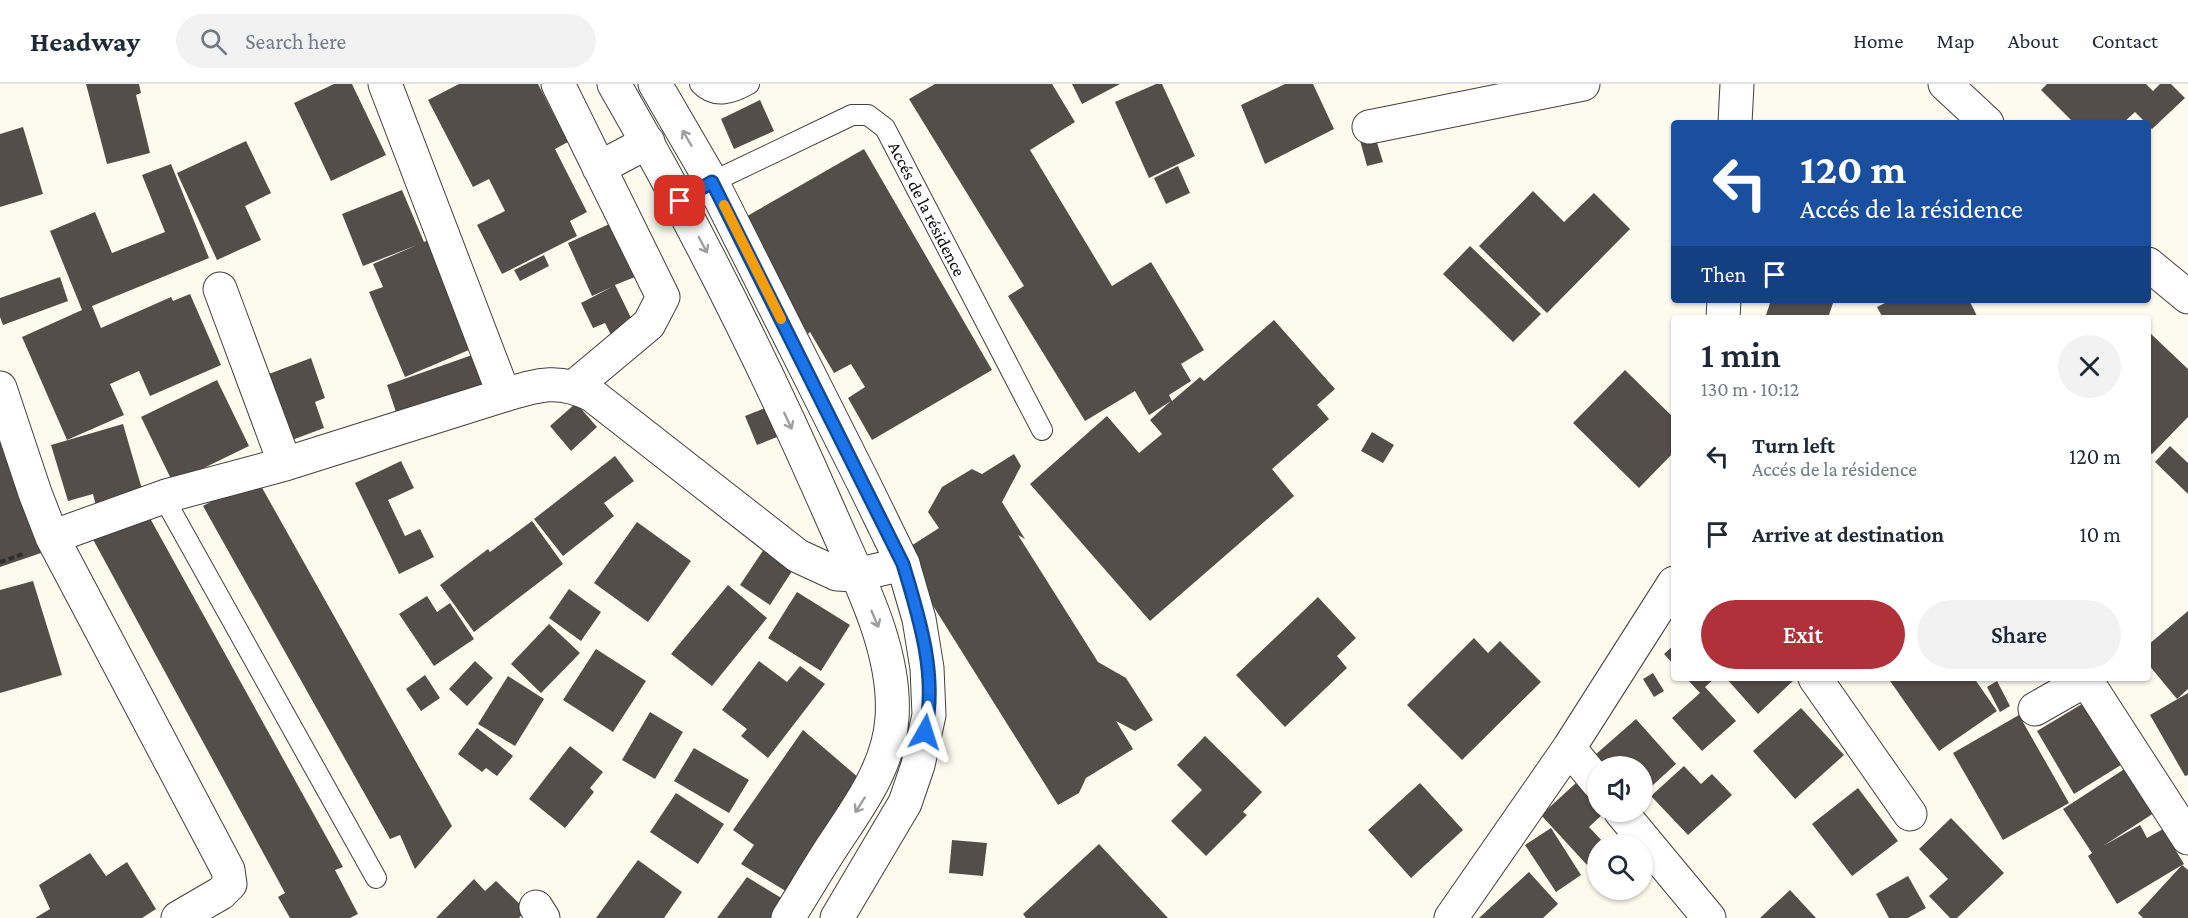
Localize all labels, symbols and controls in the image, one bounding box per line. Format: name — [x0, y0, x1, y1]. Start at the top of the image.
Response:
search box — [176, 14, 596, 68]
icon: search — [197, 25, 230, 58]
text: Headway — [30, 26, 140, 57]
text: Search here — [245, 29, 346, 54]
text: Home — [1853, 29, 1903, 53]
text: Map — [1936, 29, 1975, 53]
text: About — [2008, 29, 2059, 53]
text: Contact — [2092, 29, 2158, 53]
one-way arrow — [680, 130, 692, 147]
street label: Accés de la résidence — [884, 138, 970, 280]
icon: left — [1701, 144, 1779, 222]
text: 120 m — [1800, 145, 1906, 192]
pin — [654, 175, 705, 226]
icon: arrive — [663, 184, 696, 217]
text: Accés de la résidence — [1800, 194, 2023, 224]
one-way arrow — [698, 236, 709, 254]
icon: arrive — [1758, 258, 1791, 291]
text: Then — [1701, 262, 1746, 287]
text: 1 min — [1701, 335, 1781, 375]
button: close — [2058, 335, 2121, 398]
text: 130 m · 10:12 — [1701, 378, 1799, 400]
one-way arrow — [783, 412, 795, 430]
text: Turn left — [1752, 433, 1835, 458]
icon: left — [1701, 440, 1734, 473]
text: 120 m — [2069, 444, 2121, 469]
text: Accés de la résidence — [1752, 458, 1917, 480]
icon: arrive — [1701, 518, 1734, 551]
text: Arrive at destination — [1752, 522, 1944, 547]
text: 10 m — [2079, 522, 2121, 547]
button: Exit — [1701, 600, 1905, 669]
button: Share — [1917, 600, 2121, 669]
one-way arrow — [870, 609, 881, 627]
position arrow — [893, 700, 957, 764]
map controls — [1587, 756, 1653, 900]
button: sound — [1587, 756, 1653, 822]
one-way arrow — [854, 796, 866, 813]
button: search — [1587, 834, 1653, 900]

